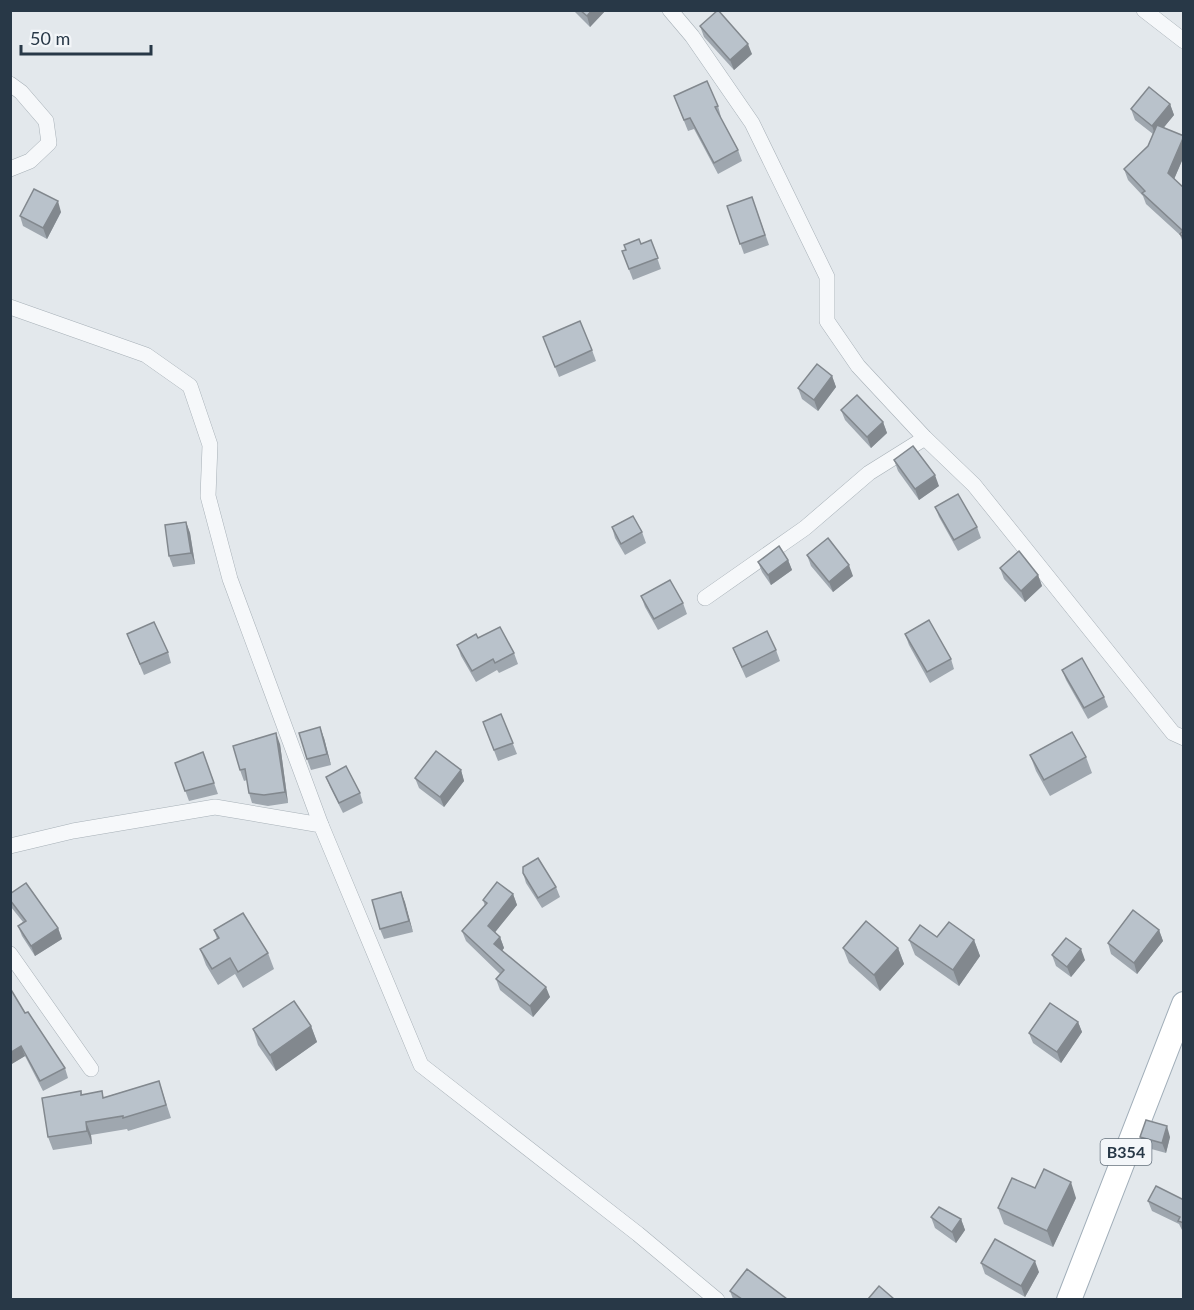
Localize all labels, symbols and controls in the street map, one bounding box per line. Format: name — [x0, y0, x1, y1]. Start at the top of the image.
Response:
scale bar — [21, 18, 152, 56]
text: 50 m — [30, 27, 70, 49]
road number: B354 — [1100, 1139, 1152, 1165]

